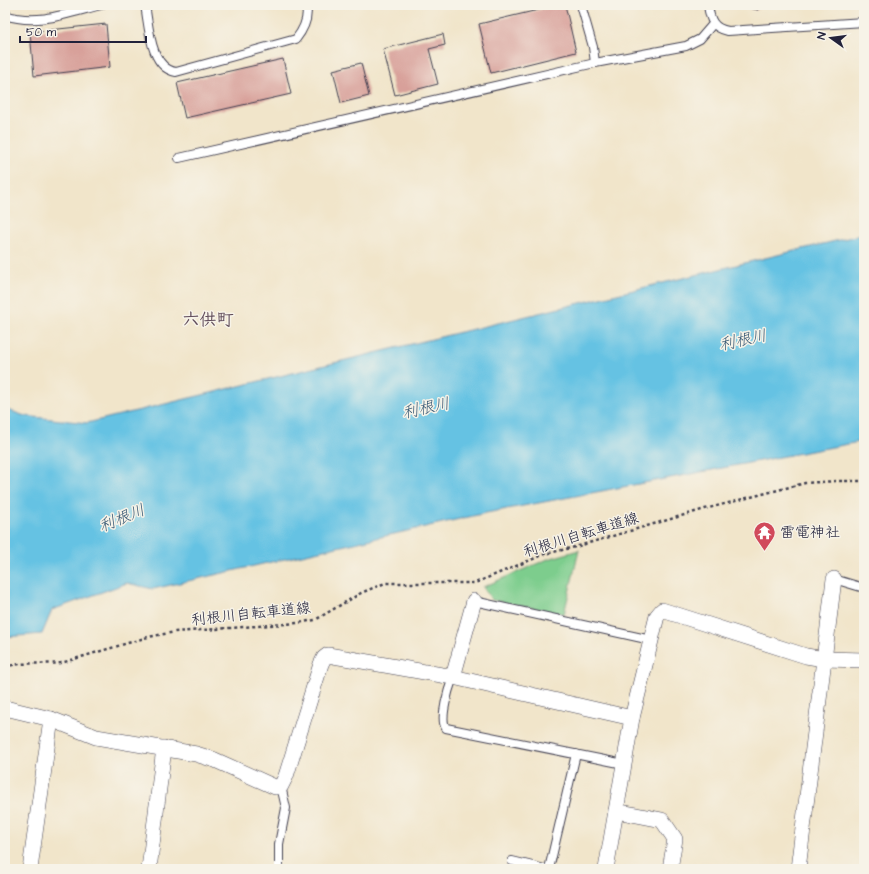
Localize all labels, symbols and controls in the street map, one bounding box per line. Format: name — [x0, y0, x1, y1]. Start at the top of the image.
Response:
scale bar — [20, 18, 146, 44]
north arrow — [811, 18, 851, 58]
text: 50 m — [26, 24, 57, 41]
text: N — [814, 30, 830, 41]
district label: 六供町 — [183, 308, 234, 332]
water label: 利根川 — [717, 324, 769, 356]
water label: 利根川 — [400, 392, 452, 424]
water label: 利根川 — [96, 499, 148, 537]
street label: 利根川自転車道線 — [521, 507, 641, 563]
temple icon: 雷電神社 — [752, 519, 778, 552]
place label: 雷電神社 — [780, 522, 840, 543]
street label: 利根川自転車道線 — [190, 597, 312, 631]

